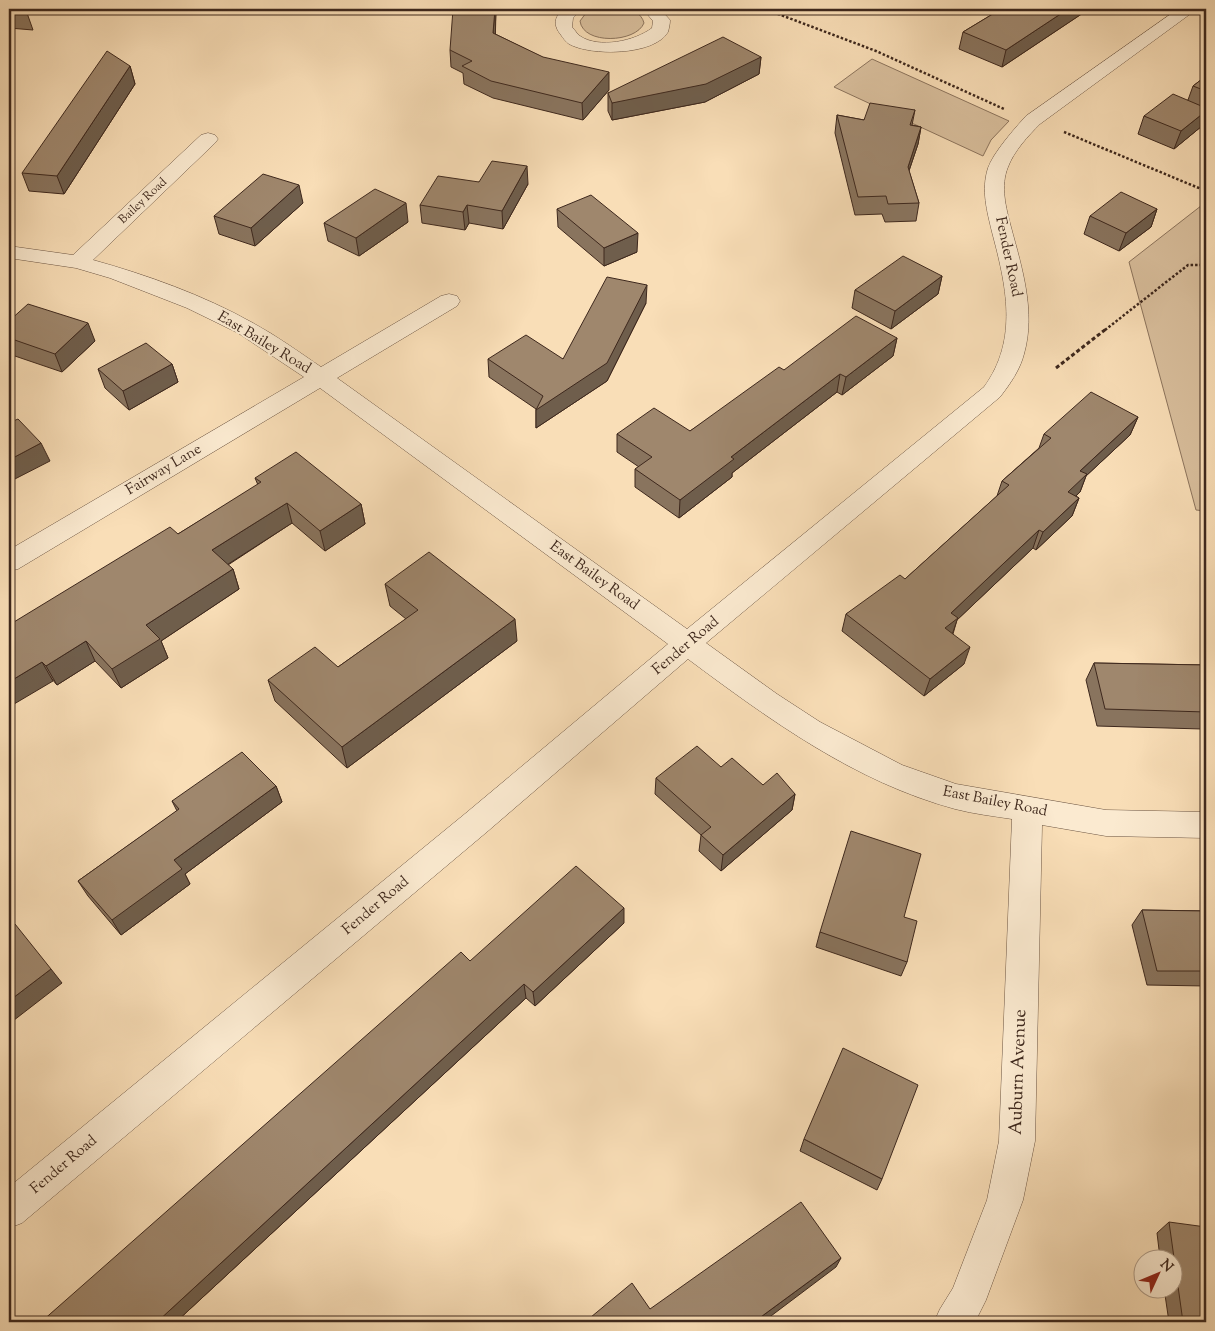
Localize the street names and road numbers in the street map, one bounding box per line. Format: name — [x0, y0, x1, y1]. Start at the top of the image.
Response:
street label: Bailey Road — [115, 174, 171, 228]
street label: Fender Road — [989, 215, 1027, 300]
street label: East Bailey Road — [213, 307, 315, 380]
street label: Fairway Lane — [122, 439, 206, 501]
street label: East Bailey Road — [545, 536, 643, 616]
street label: Fender Road — [648, 611, 724, 680]
street label: East Bailey Road — [941, 782, 1050, 823]
street label: Fender Road — [338, 871, 414, 940]
street label: Auburn Avenue — [1004, 1009, 1034, 1135]
street label: Fender Road — [26, 1130, 102, 1199]

